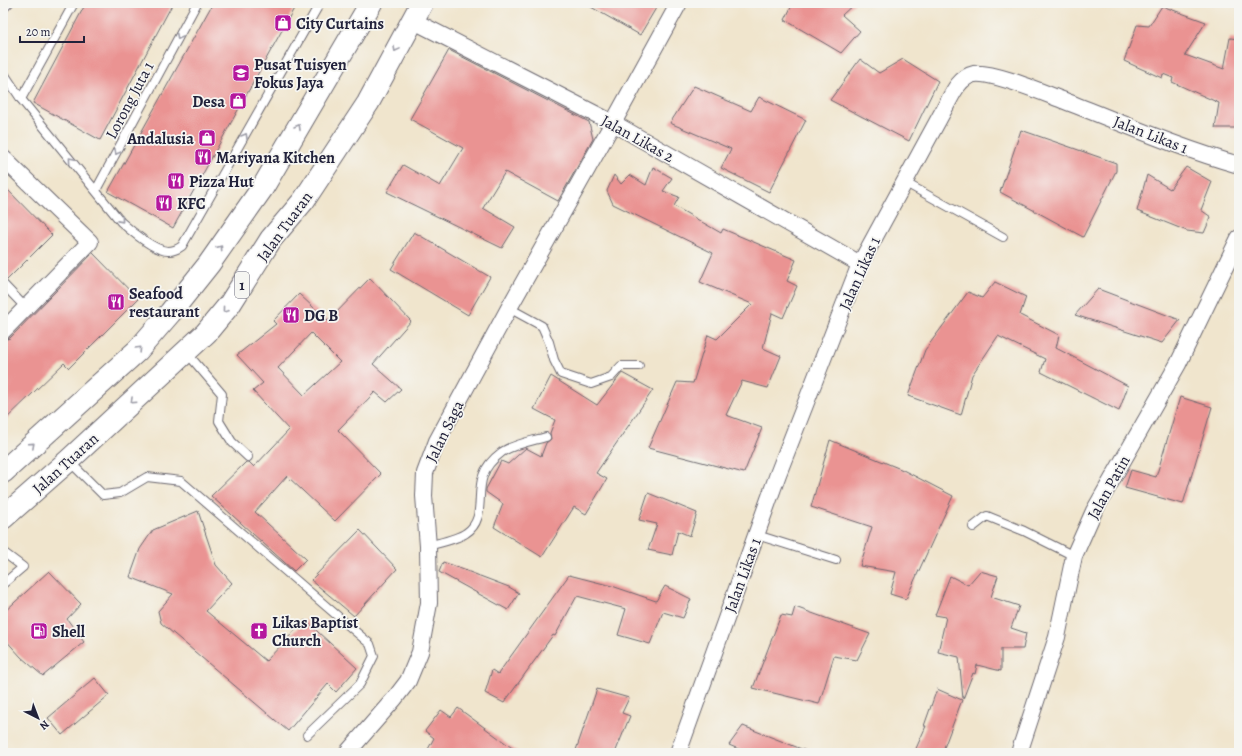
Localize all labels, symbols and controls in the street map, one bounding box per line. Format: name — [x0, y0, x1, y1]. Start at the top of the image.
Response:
shop icon: City Curtains — [273, 13, 293, 33]
place label: City Curtains — [296, 13, 384, 35]
scale bar — [20, 18, 84, 44]
text: 20 m — [26, 24, 50, 40]
one-way arrow — [176, 33, 183, 40]
one-way arrow — [393, 45, 401, 52]
place label: Pusat Tuisyen Fokus Jaya — [254, 54, 347, 94]
street label: Lorong Juta 1 — [100, 57, 160, 143]
school or university icon: Pusat Tuisyen Fokus Jaya — [231, 63, 251, 83]
place label: Desa — [192, 91, 225, 113]
shop icon: Desa — [228, 91, 248, 111]
street label: Jalan Likas 2 — [597, 110, 678, 168]
street label: Jalan Likas 1 — [1110, 111, 1192, 159]
one-way arrow — [294, 124, 301, 131]
place label: Andalusia — [126, 128, 194, 150]
shop icon: Andalusia — [197, 128, 217, 148]
one-way arrow — [240, 133, 247, 140]
restaurant icon: Mariyana Kitchen — [193, 147, 213, 167]
place label: Mariyana Kitchen — [216, 147, 335, 169]
one-way arrow — [114, 148, 122, 155]
one-way arrow — [69, 157, 76, 165]
restaurant icon: Pizza Hut — [166, 171, 186, 191]
place label: Pizza Hut — [189, 171, 255, 193]
street label: Jalan Tuaran — [252, 187, 318, 266]
restaurant icon: KFC — [154, 193, 174, 213]
place label: KFC — [177, 193, 206, 215]
one-way arrow — [116, 216, 123, 223]
street label: Jalan Likas 1 — [834, 233, 886, 314]
one-way arrow — [215, 245, 223, 252]
road number: 1 — [235, 272, 249, 298]
place label: Seafood restaurant — [129, 283, 200, 323]
restaurant icon: Seafood restaurant — [106, 292, 126, 312]
one-way arrow — [223, 305, 230, 312]
restaurant icon: DG B — [281, 305, 301, 325]
place label: DG B — [304, 305, 338, 327]
one-way arrow — [134, 346, 141, 354]
one-way arrow — [130, 396, 138, 403]
street label: Jalan Saga — [420, 396, 470, 466]
street label: Jalan Tuaran — [28, 428, 104, 499]
one-way arrow — [27, 443, 35, 450]
street label: Jalan Patin — [1082, 451, 1136, 523]
street label: Jalan Likas 1 — [719, 534, 767, 616]
place label: Likas Baptist Church — [272, 612, 359, 652]
fuel station icon: Shell — [29, 621, 49, 641]
place label: Shell — [52, 621, 86, 643]
church icon: Likas Baptist Church — [249, 621, 269, 641]
north arrow — [18, 698, 58, 738]
text: N — [36, 717, 52, 733]

